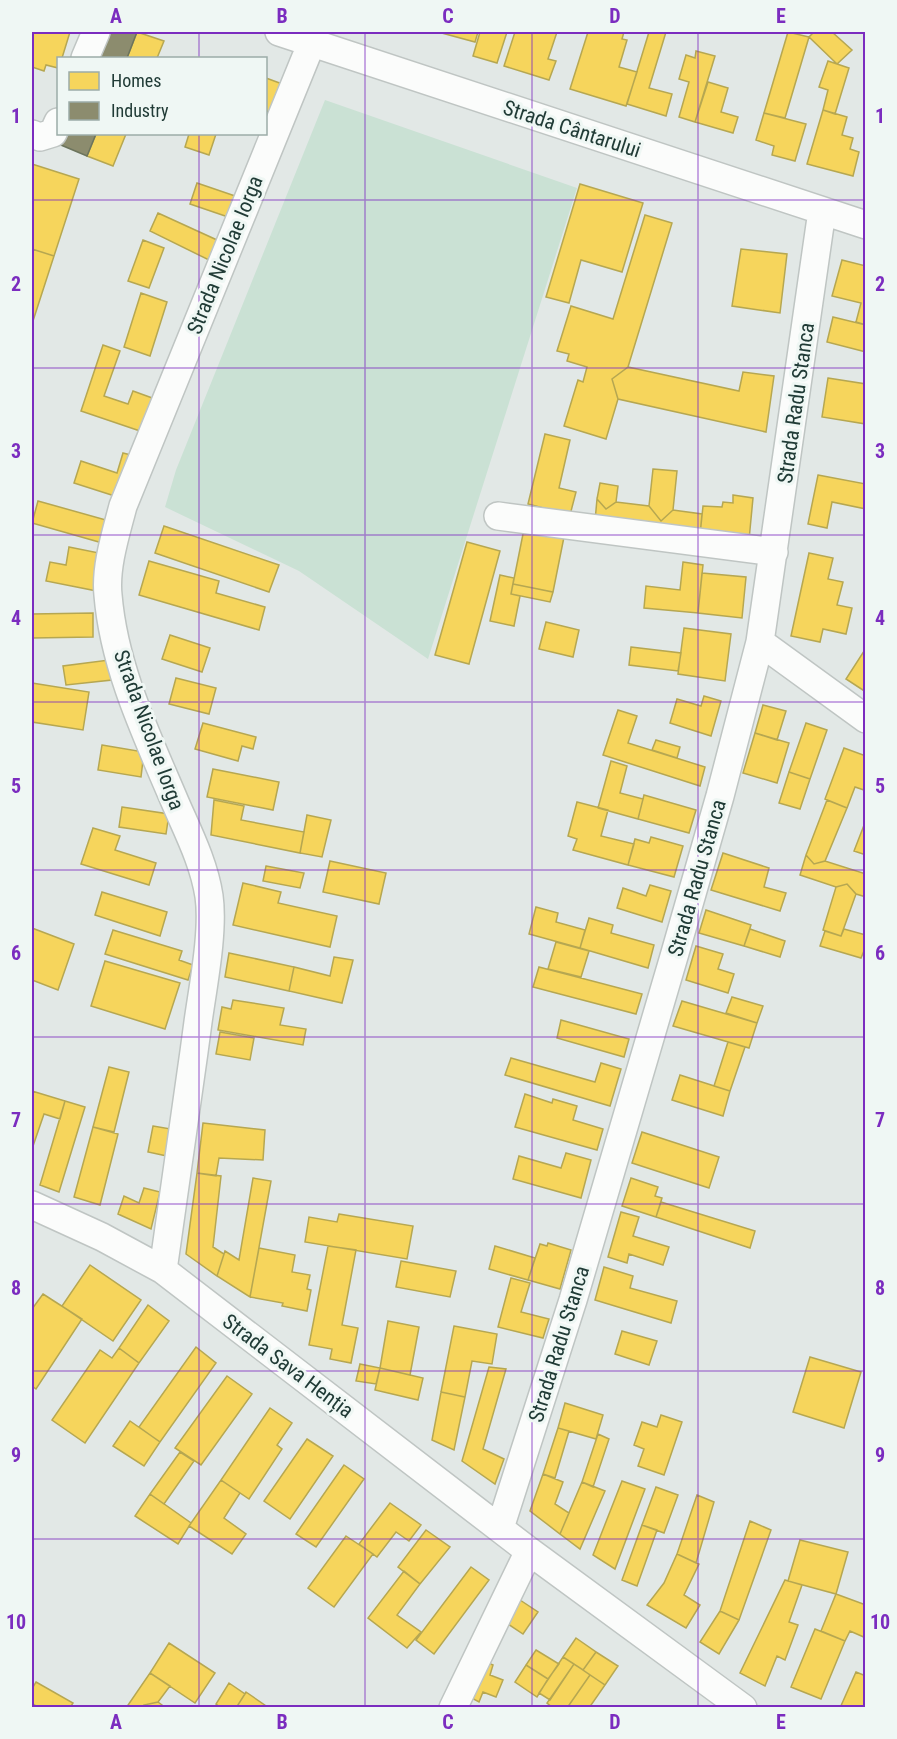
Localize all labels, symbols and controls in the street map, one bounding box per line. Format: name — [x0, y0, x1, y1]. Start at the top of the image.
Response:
text: A — [110, 4, 122, 28]
text: B — [276, 4, 288, 28]
text: C — [442, 4, 454, 28]
text: D — [609, 4, 621, 28]
text: E — [776, 4, 786, 28]
legend — [57, 57, 267, 135]
text: Homes — [111, 70, 161, 91]
street label: Strada Cântarului — [500, 95, 644, 163]
text: Industry — [111, 100, 169, 121]
text: 1 — [11, 104, 21, 128]
text: 1 — [875, 104, 885, 128]
street label: Strada Nicolae Iorga — [182, 172, 268, 338]
text: 2 — [11, 272, 21, 296]
text: 2 — [875, 272, 885, 296]
street label: Strada Radu Stanca — [773, 321, 819, 485]
text: 3 — [11, 439, 21, 463]
text: 3 — [875, 439, 885, 463]
text: 4 — [11, 606, 21, 630]
text: 4 — [875, 606, 885, 630]
street label: Strada Nicolae Iorga — [109, 647, 189, 813]
text: 5 — [11, 774, 21, 798]
text: 5 — [875, 774, 885, 798]
street label: Strada Radu Stanca — [663, 797, 731, 959]
text: 6 — [11, 941, 21, 965]
text: 6 — [875, 941, 885, 965]
text: 7 — [11, 1108, 21, 1132]
text: 7 — [875, 1108, 885, 1132]
street label: Strada Radu Stanca — [524, 1263, 594, 1425]
text: 8 — [11, 1276, 21, 1300]
text: 8 — [875, 1276, 885, 1300]
street label: Strada Sava Henția — [217, 1309, 358, 1424]
text: 9 — [11, 1443, 21, 1467]
text: 9 — [875, 1443, 885, 1467]
text: 10 — [6, 1610, 26, 1634]
text: 10 — [870, 1610, 890, 1634]
text: A — [110, 1710, 122, 1734]
text: B — [276, 1710, 288, 1734]
text: C — [442, 1710, 454, 1734]
text: D — [609, 1710, 621, 1734]
text: E — [776, 1710, 786, 1734]

